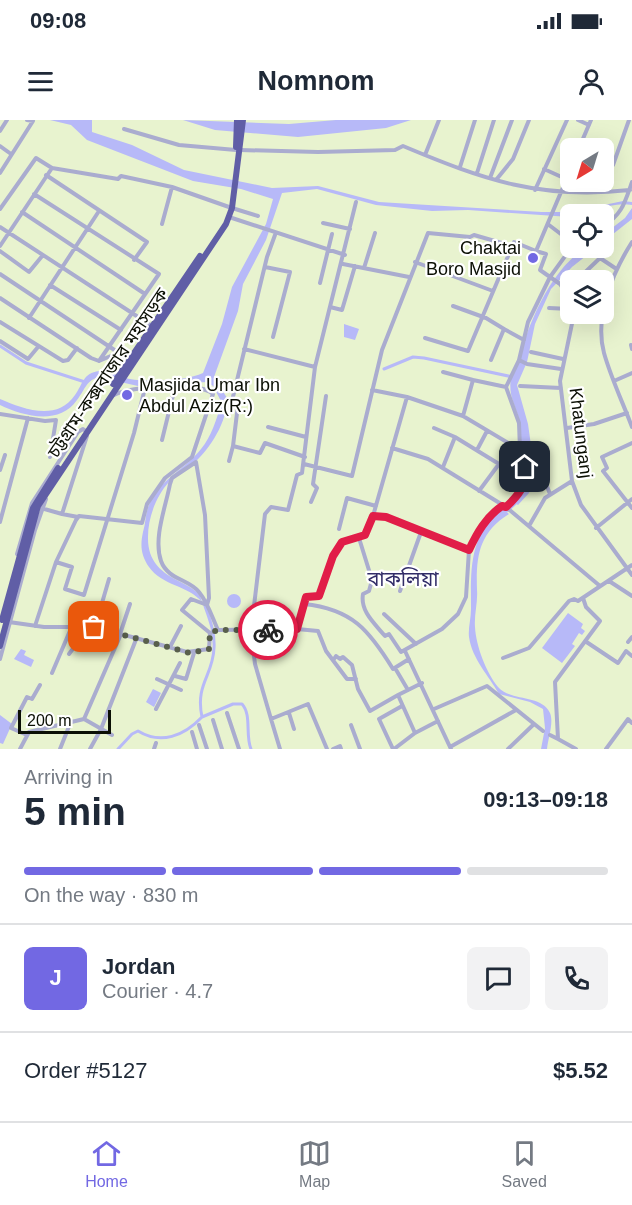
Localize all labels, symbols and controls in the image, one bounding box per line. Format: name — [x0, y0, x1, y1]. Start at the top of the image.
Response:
text: 09:08 — [30, 8, 86, 33]
icon: menu — [24, 65, 57, 98]
icon: person — [575, 65, 608, 98]
text: Nomnom — [258, 66, 375, 96]
north arrow — [560, 138, 614, 192]
map controls — [560, 138, 614, 324]
button: locate — [560, 204, 614, 258]
place label: Chaktai Boro Masjid — [426, 238, 521, 279]
marker: Chaktai Boro Masjid — [526, 251, 540, 265]
button: layers — [560, 270, 614, 324]
street label: চট্টগ্রাম-কক্সবাজার মহাসড়ক — [43, 284, 173, 462]
place label: Masjida Umar Ibn Abdul Aziz(R:) — [139, 375, 280, 416]
street label: Khatunganj — [566, 387, 596, 479]
marker: Masjida Umar Ibn Abdul Aziz(R:) — [120, 388, 134, 402]
pin — [499, 441, 550, 492]
icon: home — [508, 450, 541, 483]
district label: বাকলিয়া — [366, 567, 439, 590]
courier — [238, 600, 298, 660]
pin — [68, 601, 119, 652]
icon: bag — [77, 610, 110, 643]
icon: bike — [252, 614, 285, 647]
scale bar — [18, 707, 111, 734]
text: 200 m — [27, 712, 71, 729]
text: Arriving in — [24, 766, 113, 788]
text: 09:13–09:18 — [483, 787, 608, 812]
text: 5 min — [24, 790, 126, 833]
text: On the way · 830 m — [24, 884, 199, 906]
button: chat — [467, 947, 530, 1010]
button: phone — [545, 947, 608, 1010]
text: Jordan — [102, 954, 175, 979]
text: J — [49, 965, 62, 990]
text: Courier · 4.7 — [102, 980, 213, 1002]
text: Order #5127 — [24, 1058, 148, 1083]
text: $5.52 — [553, 1058, 608, 1083]
tab: Home — [85, 1137, 128, 1191]
tab: Map — [298, 1137, 331, 1191]
tab: Saved — [501, 1137, 547, 1191]

